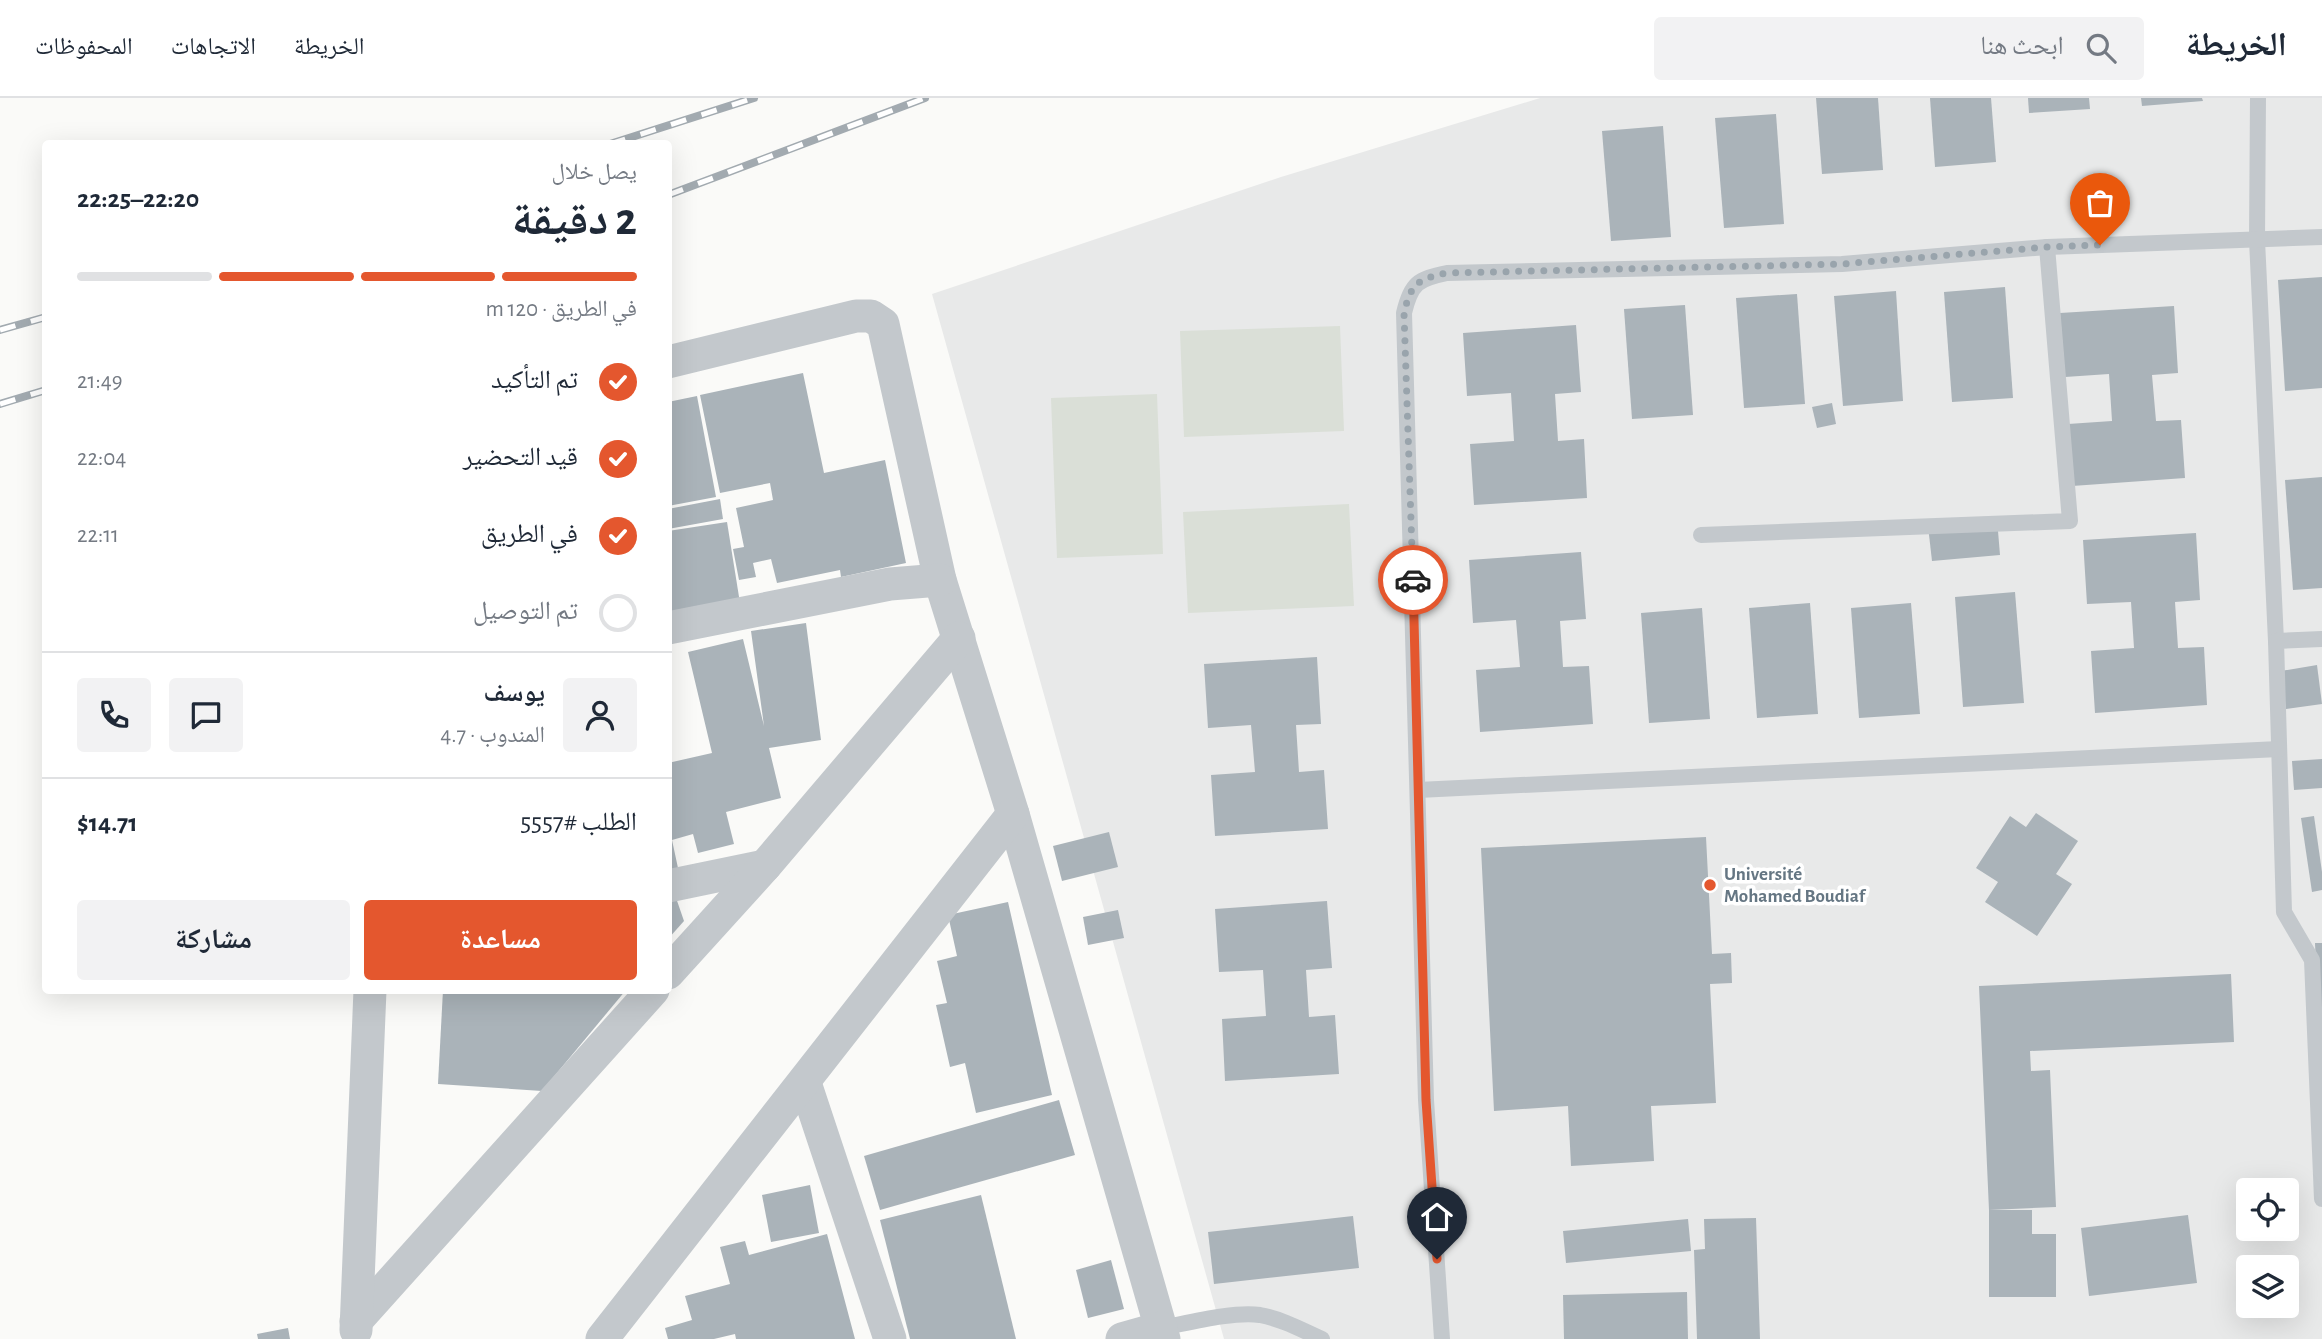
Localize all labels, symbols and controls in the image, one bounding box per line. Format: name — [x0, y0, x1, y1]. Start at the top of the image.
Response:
search box — [1654, 17, 2144, 80]
icon: search — [2082, 29, 2120, 67]
text: الخريطة — [2186, 29, 2287, 62]
text: ابحث هنا — [1980, 33, 2064, 59]
text: المحفوظات — [35, 35, 133, 59]
text: الاتجاهات — [171, 35, 256, 59]
text: الخريطة — [294, 35, 365, 59]
text: يصل خلال — [551, 161, 637, 184]
pin — [2070, 173, 2130, 245]
icon: bag — [2081, 184, 2119, 222]
text: 22:20–22:25 — [77, 186, 199, 212]
text: 2 دقيقة — [512, 197, 637, 243]
text: في الطريق · 120 m — [485, 298, 637, 321]
icon: check — [599, 363, 637, 401]
text: تم التأكيد — [491, 367, 578, 393]
text: 21:49 — [77, 370, 123, 393]
icon: check — [599, 440, 637, 478]
text: قيد التحضير — [463, 444, 578, 470]
text: 22:04 — [77, 447, 126, 470]
icon: check — [599, 517, 637, 555]
text: في الطريق — [481, 521, 578, 547]
text: 22:11 — [77, 524, 119, 547]
courier — [1378, 545, 1448, 615]
icon: car — [1394, 561, 1432, 599]
text: تم التوصيل — [473, 598, 578, 624]
button: phone — [77, 678, 151, 752]
button: chat — [169, 678, 243, 752]
button: person — [563, 678, 637, 752]
text: يوسف — [484, 680, 545, 706]
text: المندوب · 4.7 — [440, 724, 545, 747]
text: الطلب #5557 — [520, 809, 637, 835]
text: $14.71 — [77, 810, 138, 836]
place label: Université Mohamed Boudiaf — [1724, 865, 1867, 906]
marker: Université Mohamed Boudiaf — [1702, 877, 1718, 893]
button: مشاركة — [77, 900, 350, 980]
button: مساعدة — [364, 900, 637, 980]
map controls — [2236, 1178, 2299, 1318]
button: locate — [2236, 1178, 2299, 1241]
pin — [1407, 1187, 1467, 1259]
icon: home — [1418, 1198, 1456, 1236]
button: layers — [2236, 1255, 2299, 1318]

